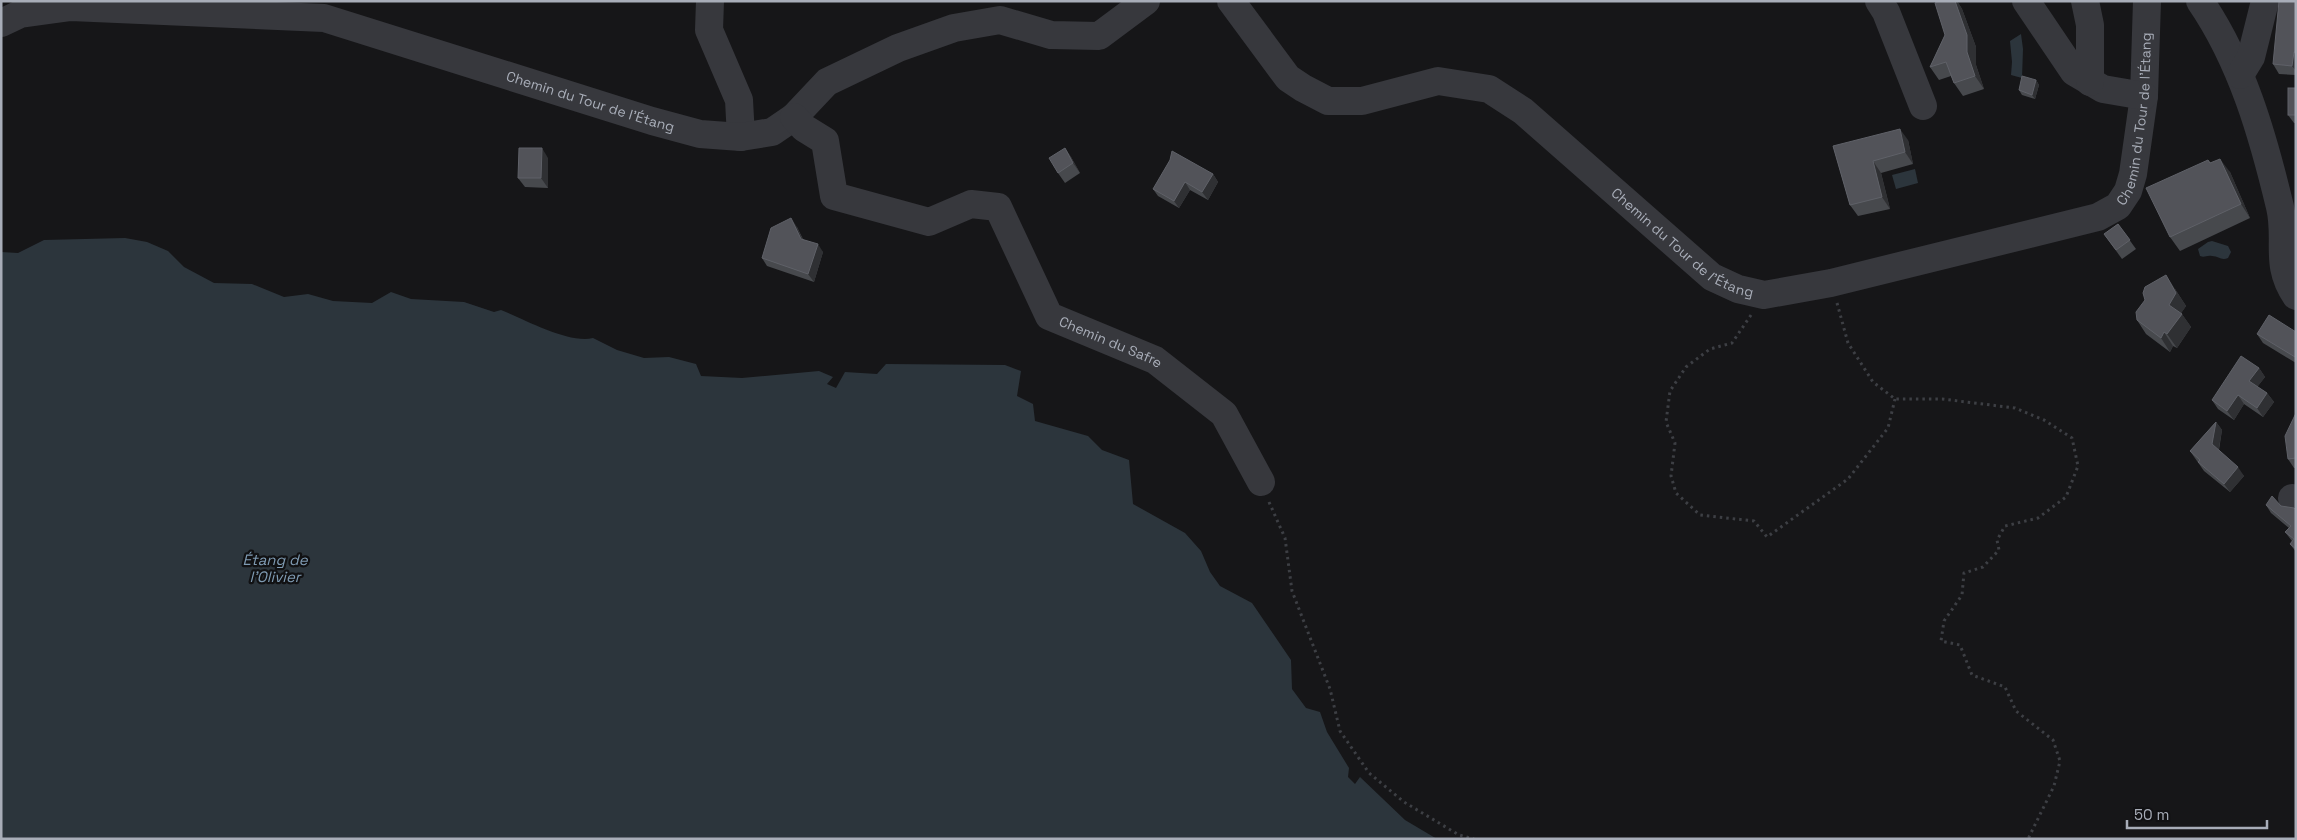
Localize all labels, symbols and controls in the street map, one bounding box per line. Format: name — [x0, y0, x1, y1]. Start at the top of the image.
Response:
street label: Chemin du Tour de l'Étang — [2112, 32, 2155, 209]
street label: Chemin du Tour de l'Étang — [504, 67, 677, 136]
street label: Chemin du Tour de l'Étang — [1608, 184, 1755, 301]
street label: Chemin du Safre — [1056, 312, 1166, 372]
water label: Étang de l'Olivier — [242, 550, 309, 586]
scale bar — [2127, 798, 2267, 830]
text: 50 m — [2134, 805, 2169, 824]

